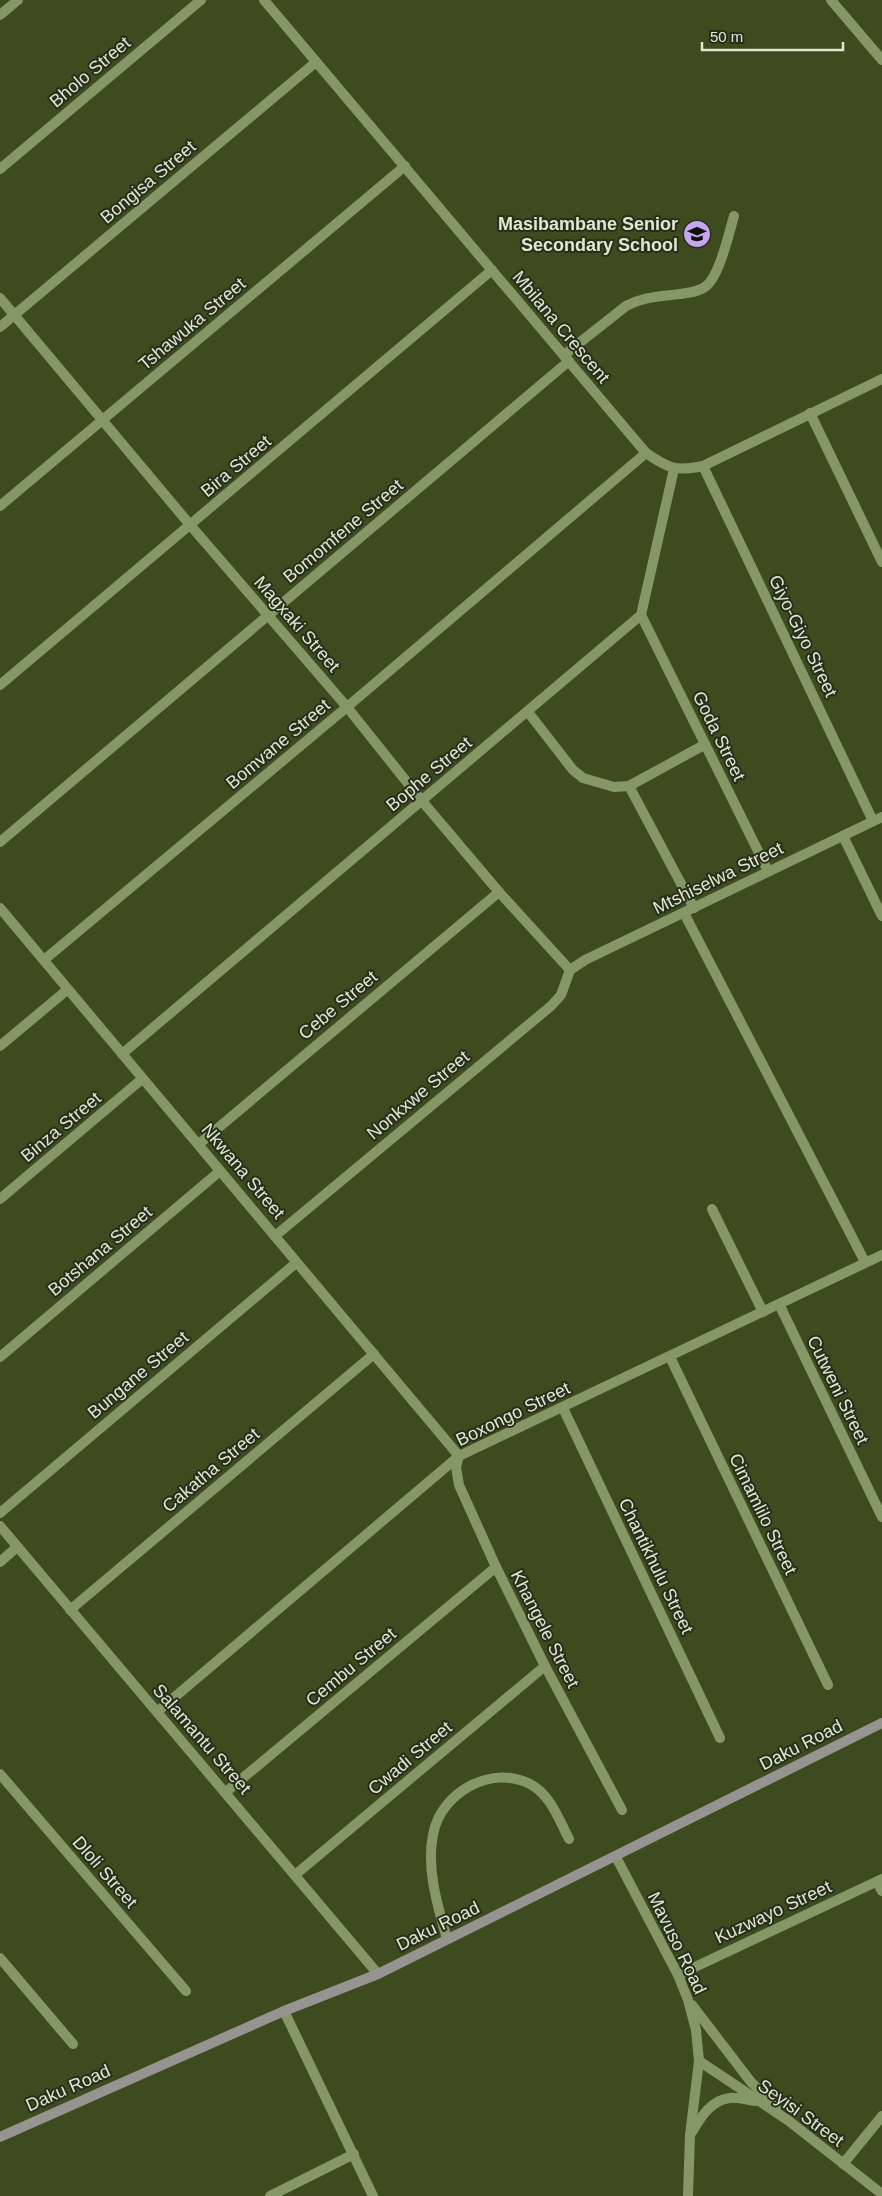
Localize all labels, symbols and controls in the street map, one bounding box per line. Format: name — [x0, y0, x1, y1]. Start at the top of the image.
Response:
scale bar — [702, 20, 843, 52]
text: 50 m — [710, 28, 743, 45]
street label: Bholo Street — [46, 33, 134, 111]
street label: Bongisa Street — [96, 136, 200, 228]
place label: Masibambane Senior Secondary School — [498, 214, 678, 255]
school or university icon: Masibambane Senior Secondary School — [682, 219, 712, 249]
street label: Mbilana Crescent — [508, 267, 614, 387]
street label: Tshawuka Street — [135, 274, 249, 374]
street label: Bira Street — [197, 431, 275, 501]
street label: Bomomfene Street — [279, 475, 407, 587]
street label: Magxaki Street — [250, 572, 344, 676]
street label: Giyo-Giyo Street — [765, 572, 841, 700]
street label: Goda Street — [689, 688, 749, 784]
street label: Bomvane Street — [222, 695, 334, 793]
street label: Bophe Street — [382, 733, 476, 815]
street label: Mtshiselwa Street — [650, 838, 786, 918]
street label: Cebe Street — [295, 966, 381, 1044]
street label: Nonkxwe Street — [363, 1047, 473, 1143]
street label: Binza Street — [17, 1088, 105, 1166]
street label: Nkwana Street — [197, 1119, 289, 1223]
street label: Botshana Street — [44, 1202, 156, 1300]
street label: Bungane Street — [84, 1327, 192, 1423]
street label: Cutweni Street — [803, 1333, 873, 1447]
street label: Boxongo Street — [453, 1378, 573, 1450]
street label: Cakatha Street — [159, 1424, 263, 1516]
street label: Cimamlilo Street — [725, 1450, 801, 1578]
street label: Chantikhulu Street — [615, 1495, 697, 1637]
street label: Khangele Street — [507, 1567, 583, 1691]
street label: Cembu Street — [302, 1624, 400, 1710]
street label: Salamantu Street — [149, 1680, 255, 1798]
street label: Daku Road — [756, 1716, 846, 1774]
street label: Cwadi Street — [364, 1717, 456, 1799]
street label: Dloli Street — [69, 1832, 141, 1912]
street label: Kuzwayo Street — [712, 1876, 834, 1948]
street label: Mavuso Road — [644, 1889, 710, 1997]
street label: Daku Road — [393, 1897, 483, 1955]
street label: Daku Road — [23, 2061, 113, 2115]
street label: Seyisi Street — [754, 2075, 848, 2151]

